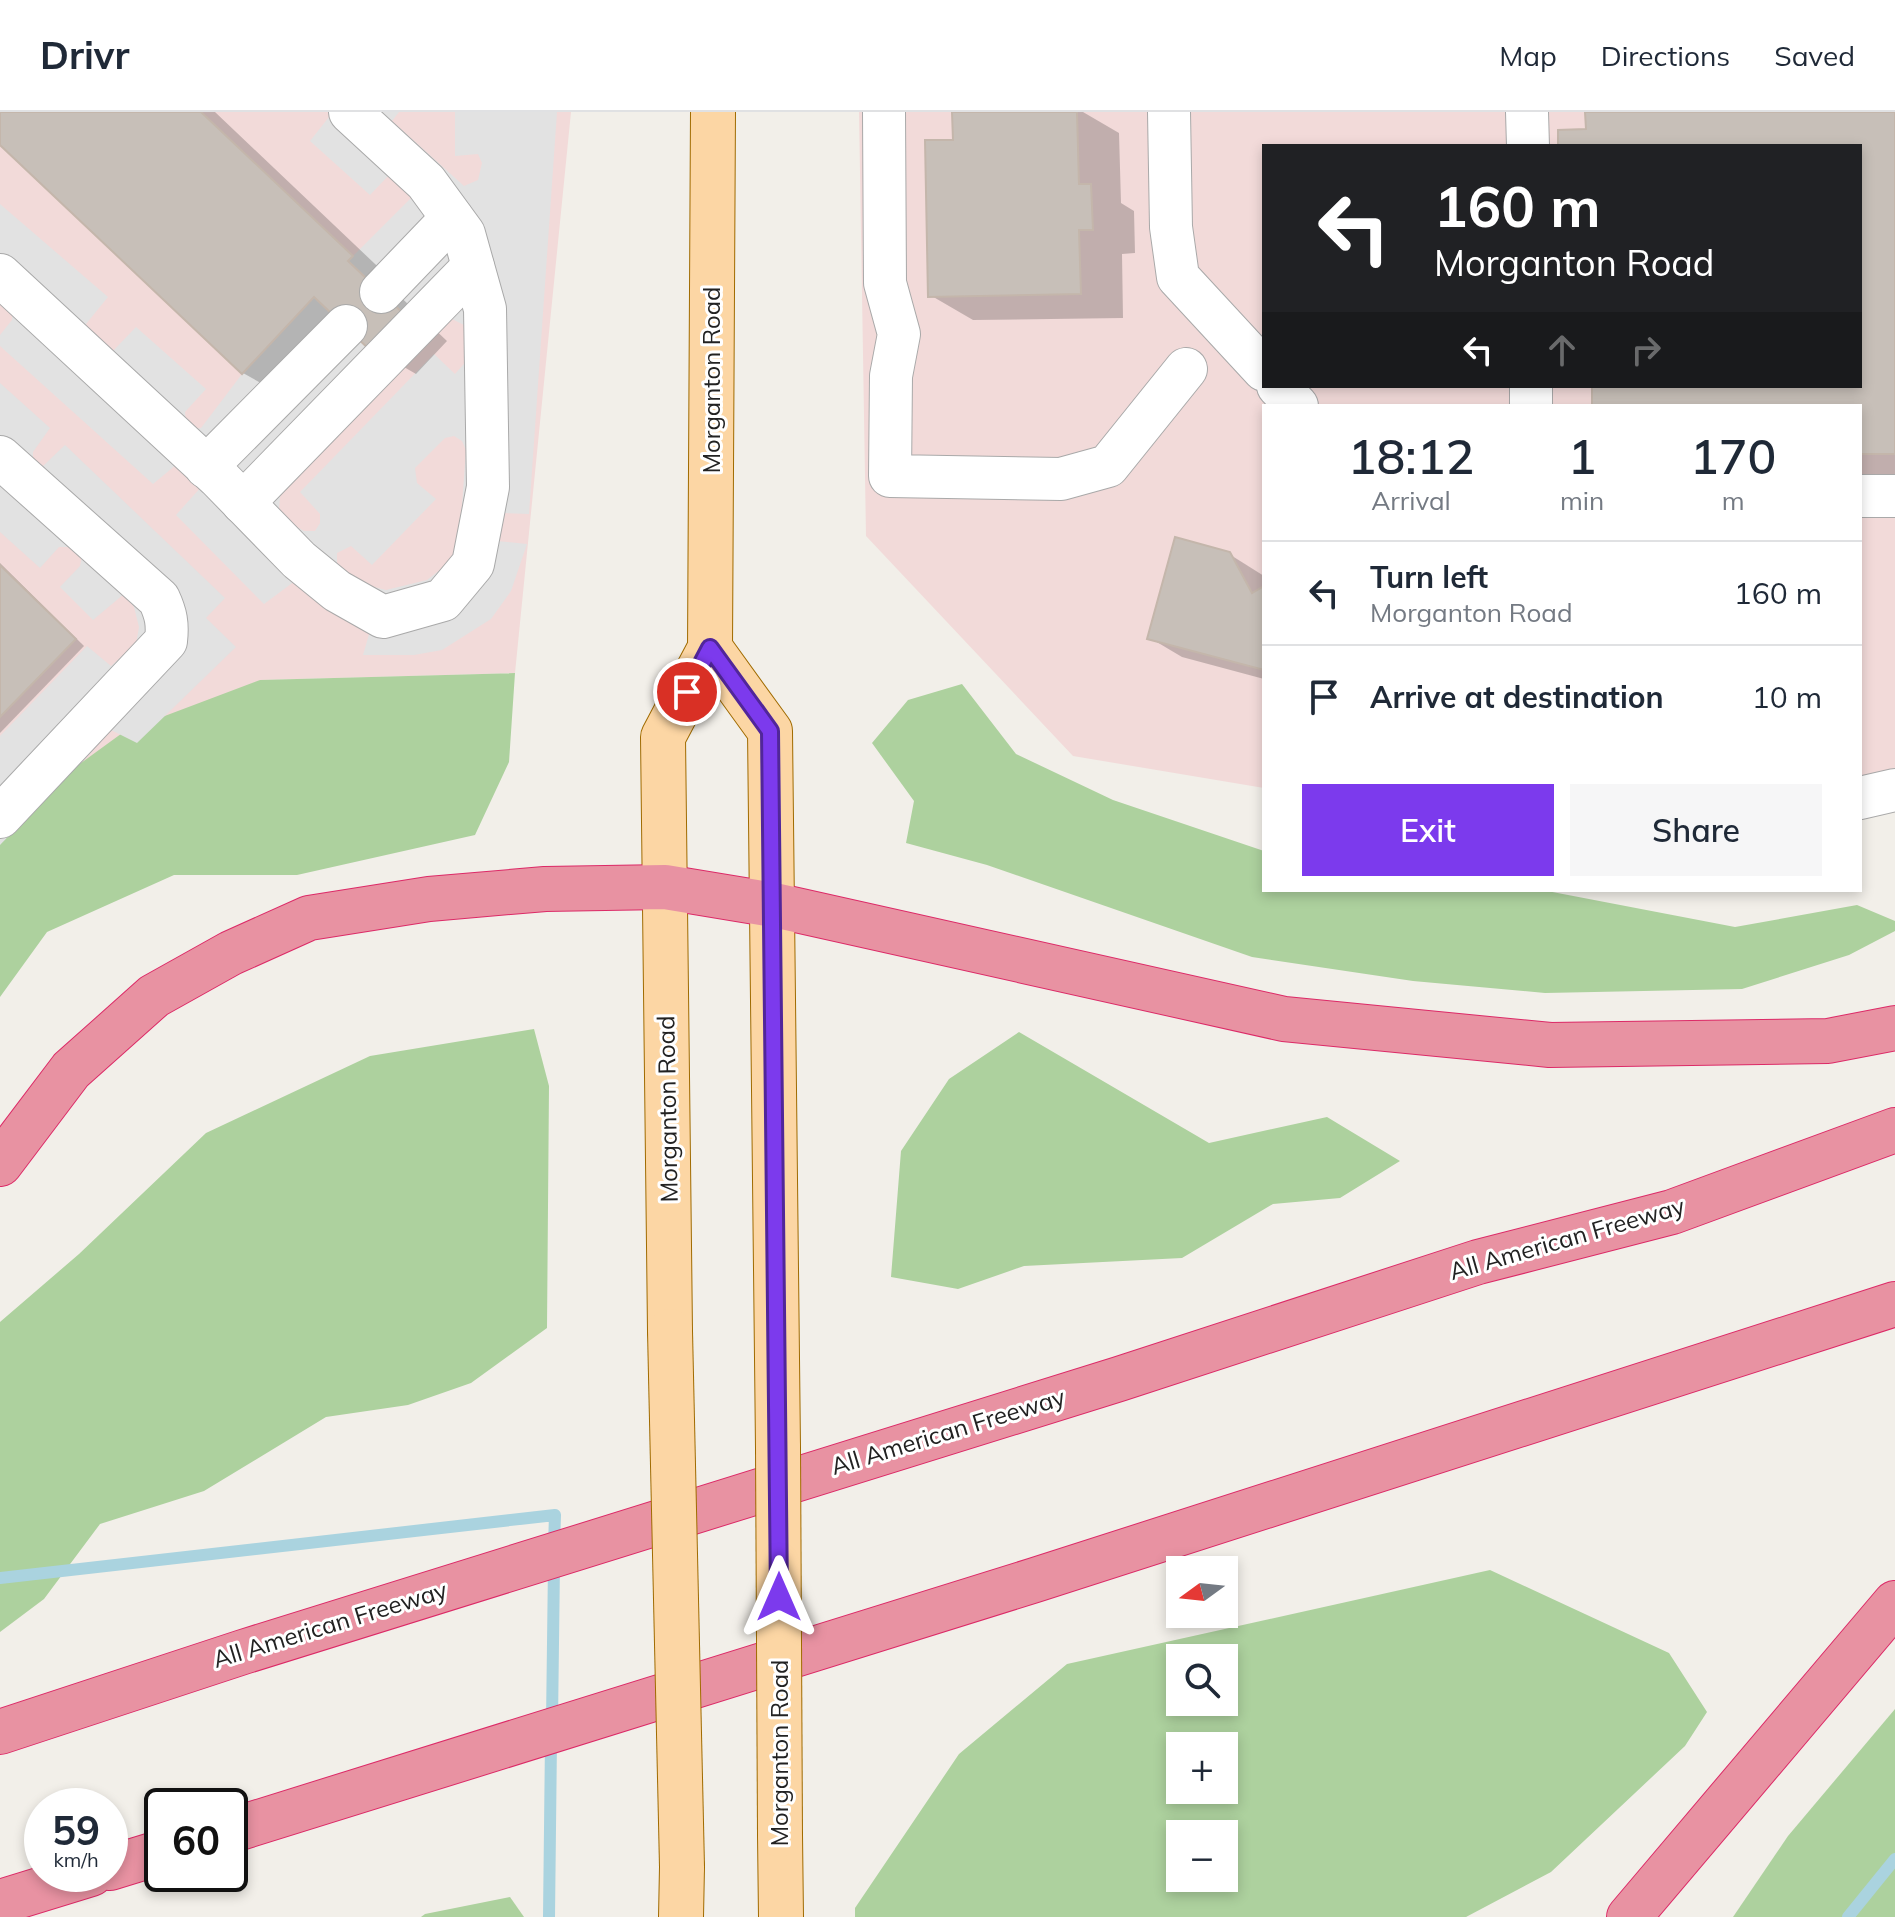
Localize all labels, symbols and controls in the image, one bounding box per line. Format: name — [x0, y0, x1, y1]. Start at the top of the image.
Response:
text: Drivr — [40, 31, 129, 79]
text: Map — [1499, 38, 1557, 73]
text: Directions — [1601, 38, 1730, 73]
text: Saved — [1774, 38, 1855, 73]
text: 160 m — [1434, 171, 1601, 241]
icon: left — [1302, 176, 1406, 280]
text: Morganton Road — [1434, 240, 1714, 285]
street label: Morganton Road — [696, 287, 726, 473]
icon: left — [1456, 328, 1500, 372]
icon: ahead — [1540, 328, 1584, 372]
icon: right — [1624, 328, 1668, 372]
text: 18:12 — [1348, 426, 1474, 486]
text: 1 — [1568, 426, 1596, 486]
text: 170 — [1690, 426, 1776, 486]
text: Arrival — [1371, 484, 1451, 517]
text: min — [1560, 484, 1604, 517]
text: m — [1722, 484, 1745, 517]
text: Turn left — [1370, 558, 1488, 596]
icon: left — [1302, 571, 1346, 615]
text: 160 m — [1734, 574, 1822, 612]
text: Morganton Road — [1370, 596, 1573, 629]
pin — [653, 658, 721, 726]
icon: arrive — [665, 670, 709, 714]
icon: arrive — [1302, 675, 1346, 719]
text: Arrive at destination — [1370, 678, 1664, 716]
text: 10 m — [1752, 678, 1822, 716]
button: Exit — [1302, 784, 1554, 876]
button: Share — [1570, 784, 1822, 876]
street label: Morganton Road — [650, 1015, 684, 1203]
street label: All American Freeway — [1446, 1190, 1688, 1286]
street label: All American Freeway — [827, 1381, 1069, 1481]
position arrow — [737, 1555, 821, 1639]
north arrow — [1166, 1556, 1238, 1628]
map controls — [1166, 1556, 1238, 1892]
street label: All American Freeway — [209, 1574, 451, 1674]
button: search — [1166, 1644, 1238, 1716]
street label: Morganton Road — [764, 1660, 794, 1846]
button: + — [1166, 1732, 1238, 1804]
speed limit sign: 60 — [144, 1788, 248, 1892]
text: 59 — [52, 1805, 100, 1855]
button: − — [1166, 1820, 1238, 1892]
text: km/h — [53, 1847, 99, 1872]

